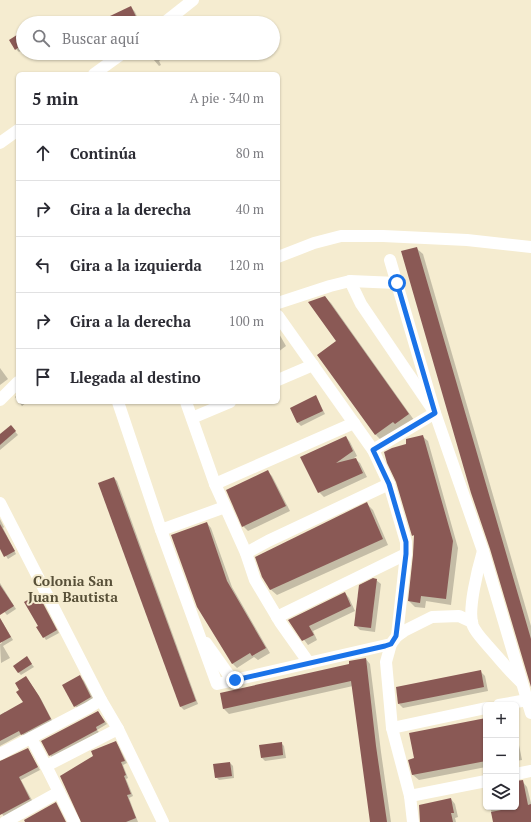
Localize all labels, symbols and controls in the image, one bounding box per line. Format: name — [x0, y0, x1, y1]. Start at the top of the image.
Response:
search box — [16, 16, 280, 60]
icon: search — [30, 27, 52, 49]
text: Buscar aquí — [62, 28, 139, 48]
text: 5 min — [32, 87, 79, 110]
text: A pie · 340 m — [190, 89, 264, 107]
icon: ahead — [32, 142, 54, 164]
text: Continúa — [70, 143, 136, 163]
text: 80 m — [236, 144, 264, 162]
icon: right — [32, 198, 54, 220]
text: Gira a la derecha — [70, 199, 191, 219]
text: 40 m — [236, 200, 264, 218]
icon: left — [32, 254, 54, 276]
text: Gira a la izquierda — [70, 255, 202, 275]
text: 120 m — [229, 256, 264, 274]
route start — [388, 274, 406, 292]
icon: right — [32, 310, 54, 332]
text: Gira a la derecha — [70, 311, 191, 331]
text: 100 m — [229, 312, 264, 330]
icon: arrive — [32, 366, 54, 388]
text: Llegada al destino — [70, 367, 201, 387]
district label: Colonia San Juan Bautista — [28, 571, 118, 606]
route end — [226, 671, 244, 689]
map controls — [483, 702, 519, 810]
button: + — [483, 702, 519, 738]
button: − — [483, 738, 519, 774]
button: layers — [483, 774, 519, 810]

